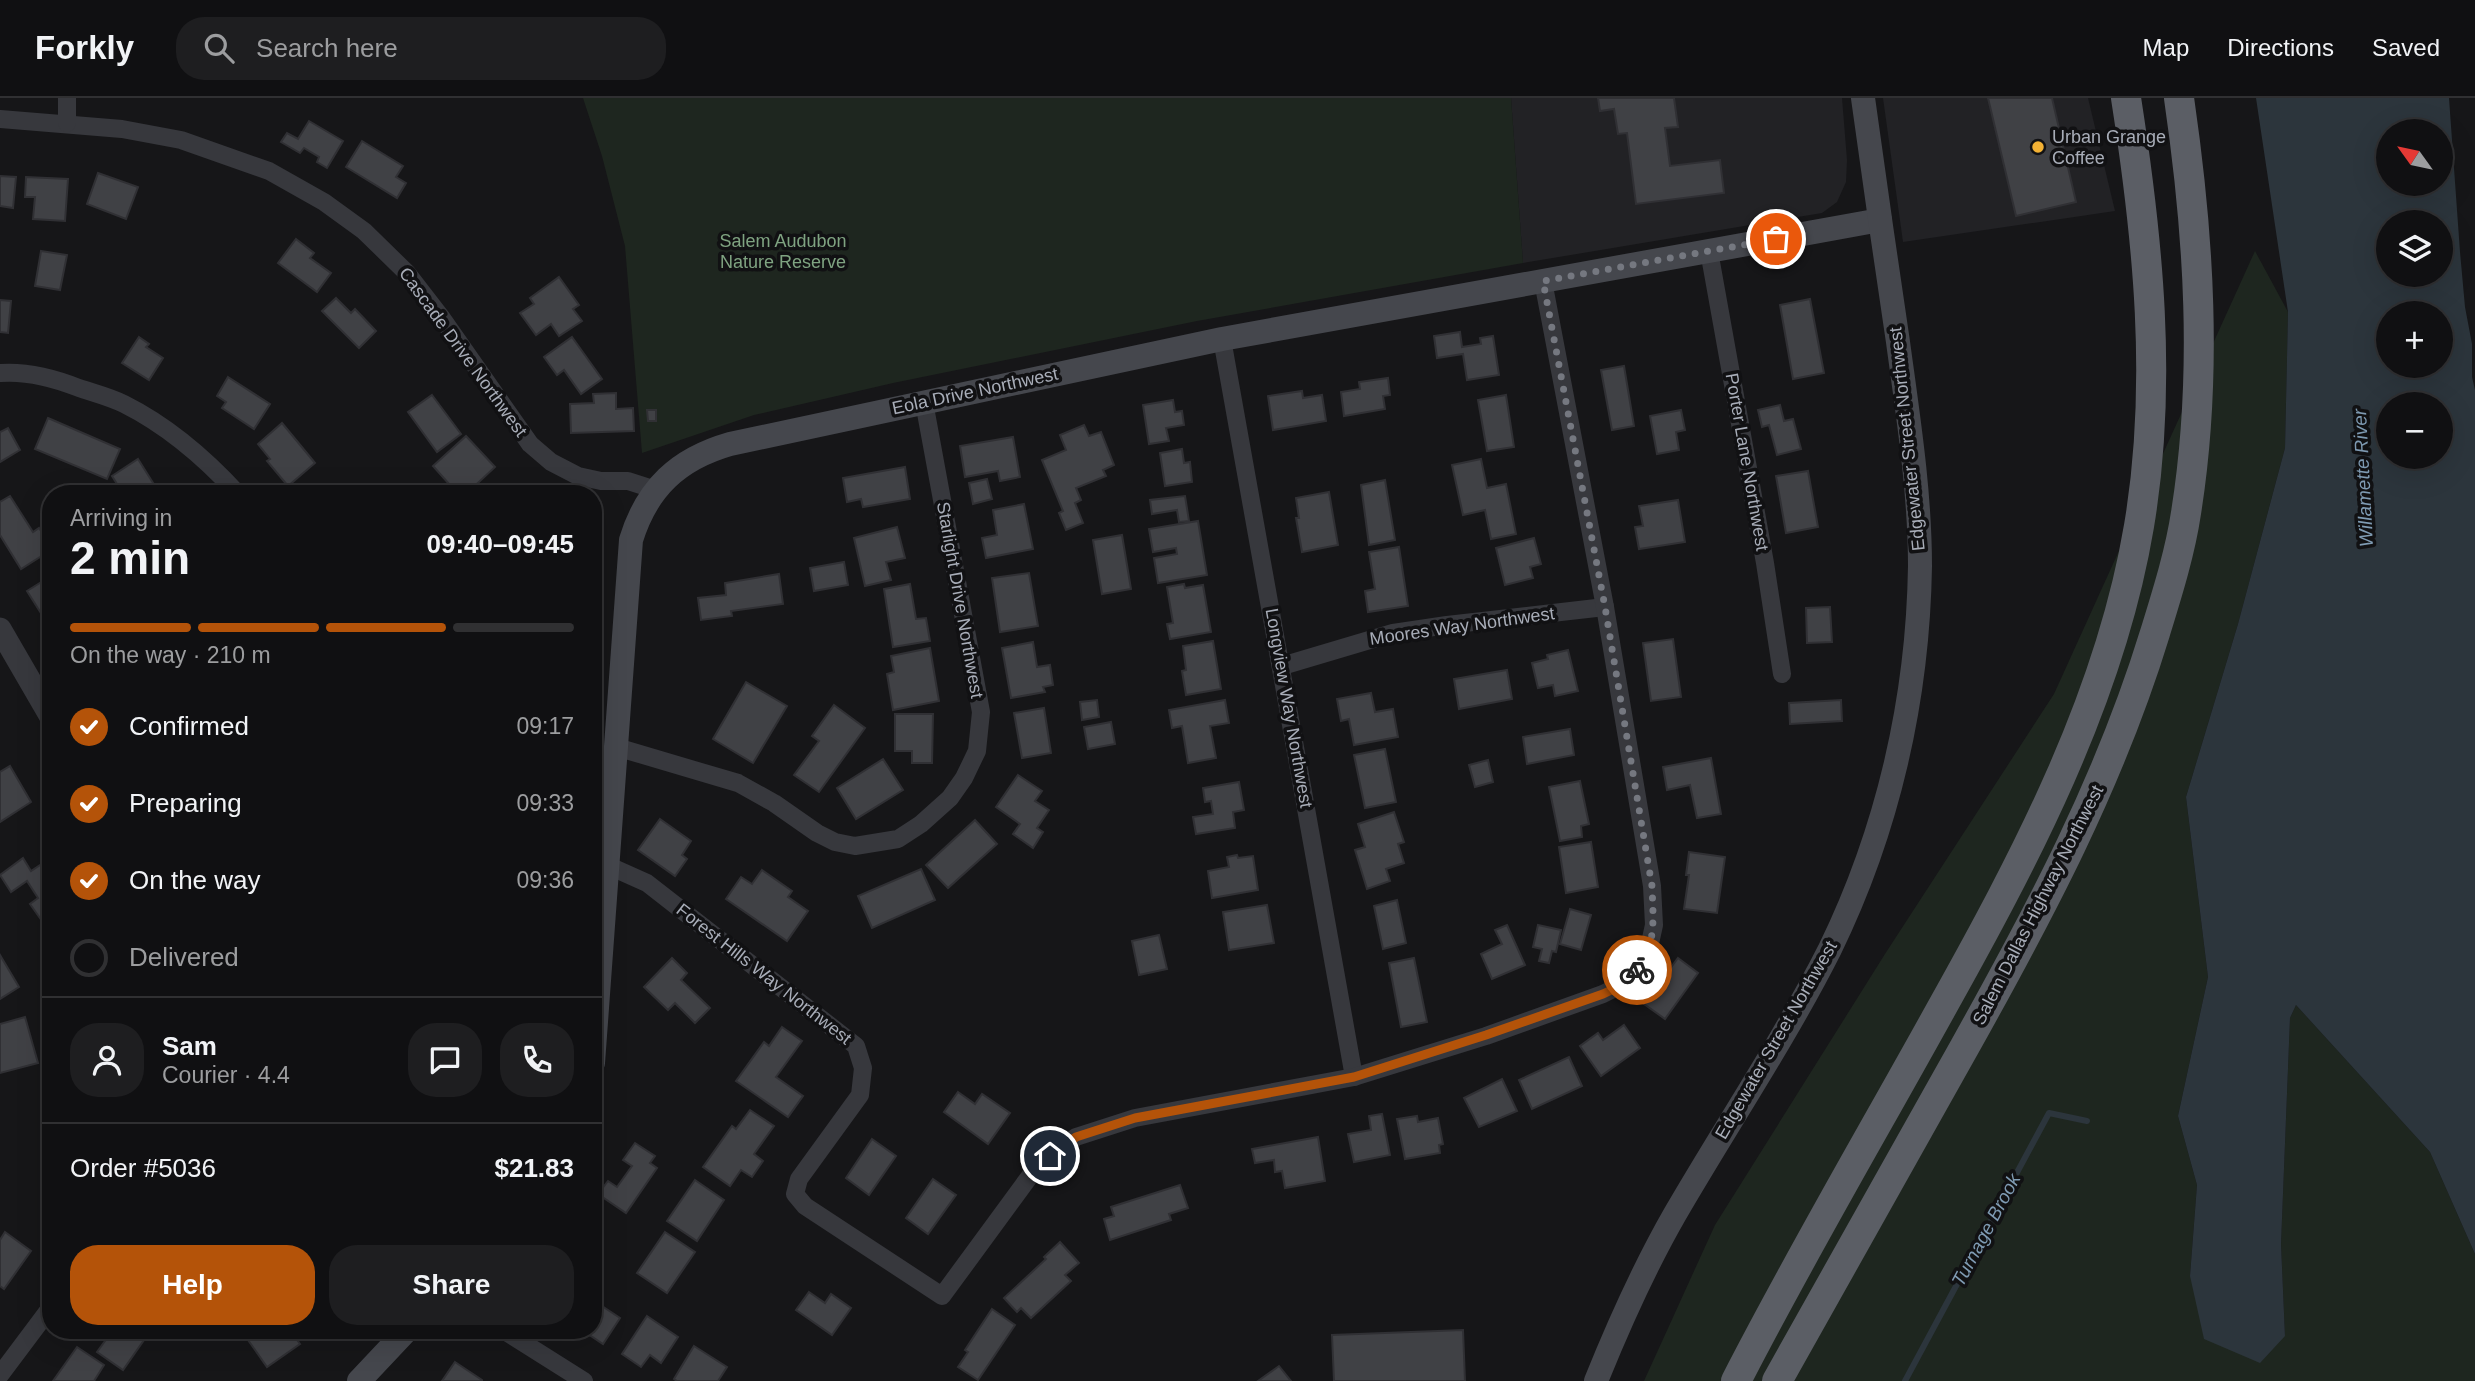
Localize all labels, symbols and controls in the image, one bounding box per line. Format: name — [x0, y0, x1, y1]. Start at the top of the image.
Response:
search box — [176, 17, 666, 80]
text: Forkly — [35, 29, 134, 66]
icon: search — [200, 29, 238, 67]
text: Search here — [256, 33, 398, 63]
text: Map — [2143, 34, 2189, 61]
text: Directions — [2227, 34, 2334, 61]
text: Saved — [2372, 34, 2440, 61]
north arrow — [2376, 119, 2454, 196]
map controls — [2376, 119, 2453, 469]
place label: Urban Grange Coffee — [2052, 127, 2166, 168]
marker: Urban Grange Coffee — [2030, 139, 2046, 155]
pin — [1746, 209, 1806, 269]
button: layers — [2376, 210, 2453, 287]
icon: bag — [1757, 220, 1795, 258]
park label: Salem Audubon Nature Reserve — [719, 231, 847, 272]
street label: Cascade Drive Northwest — [395, 264, 531, 440]
button: + — [2376, 301, 2453, 378]
street label: Edgewater Street Northwest — [1885, 326, 1929, 552]
street label: Eola Drive Northwest — [890, 364, 1060, 418]
street label: Porter Lane Northwest — [1722, 372, 1772, 552]
button: − — [2376, 392, 2453, 469]
water label: Willamette River — [2349, 408, 2377, 548]
street label: Starlight Drive Northwest — [933, 500, 987, 700]
text: Arriving in — [70, 505, 172, 531]
text: 09:40–09:45 — [427, 529, 574, 559]
text: 2 min — [70, 532, 190, 584]
street label: Moores Way Northwest — [1368, 603, 1556, 649]
street label: Longview Way Northwest — [1262, 607, 1316, 809]
text: On the way · 210 m — [70, 642, 271, 668]
icon: check — [70, 708, 108, 746]
text: Confirmed — [129, 711, 249, 741]
text: 09:17 — [516, 713, 574, 739]
street label: Salem Dallas Highway Northwest — [1969, 782, 2107, 1028]
icon: check — [70, 785, 108, 823]
text: Preparing — [129, 788, 242, 818]
text: 09:33 — [516, 790, 574, 816]
icon: check — [70, 862, 108, 900]
text: On the way — [129, 865, 261, 895]
text: 09:36 — [516, 867, 574, 893]
street label: Forest Hills Way Northwest — [673, 900, 855, 1048]
courier — [1602, 935, 1672, 1005]
street label: Edgewater Street Northwest — [1711, 938, 1841, 1142]
text: Delivered — [129, 942, 239, 972]
icon: bike — [1618, 951, 1656, 989]
button: person — [70, 1023, 144, 1097]
button: chat — [408, 1023, 482, 1097]
button: phone — [500, 1023, 574, 1097]
text: Sam — [162, 1031, 217, 1061]
text: Courier · 4.4 — [162, 1062, 290, 1088]
pin — [1020, 1126, 1080, 1186]
icon: home — [1031, 1137, 1069, 1175]
text: Order #5036 — [70, 1153, 216, 1183]
text: $21.83 — [494, 1153, 574, 1183]
water label: Turnage Brook — [1948, 1169, 2025, 1290]
button: Help — [70, 1245, 315, 1325]
button: Share — [329, 1245, 574, 1325]

